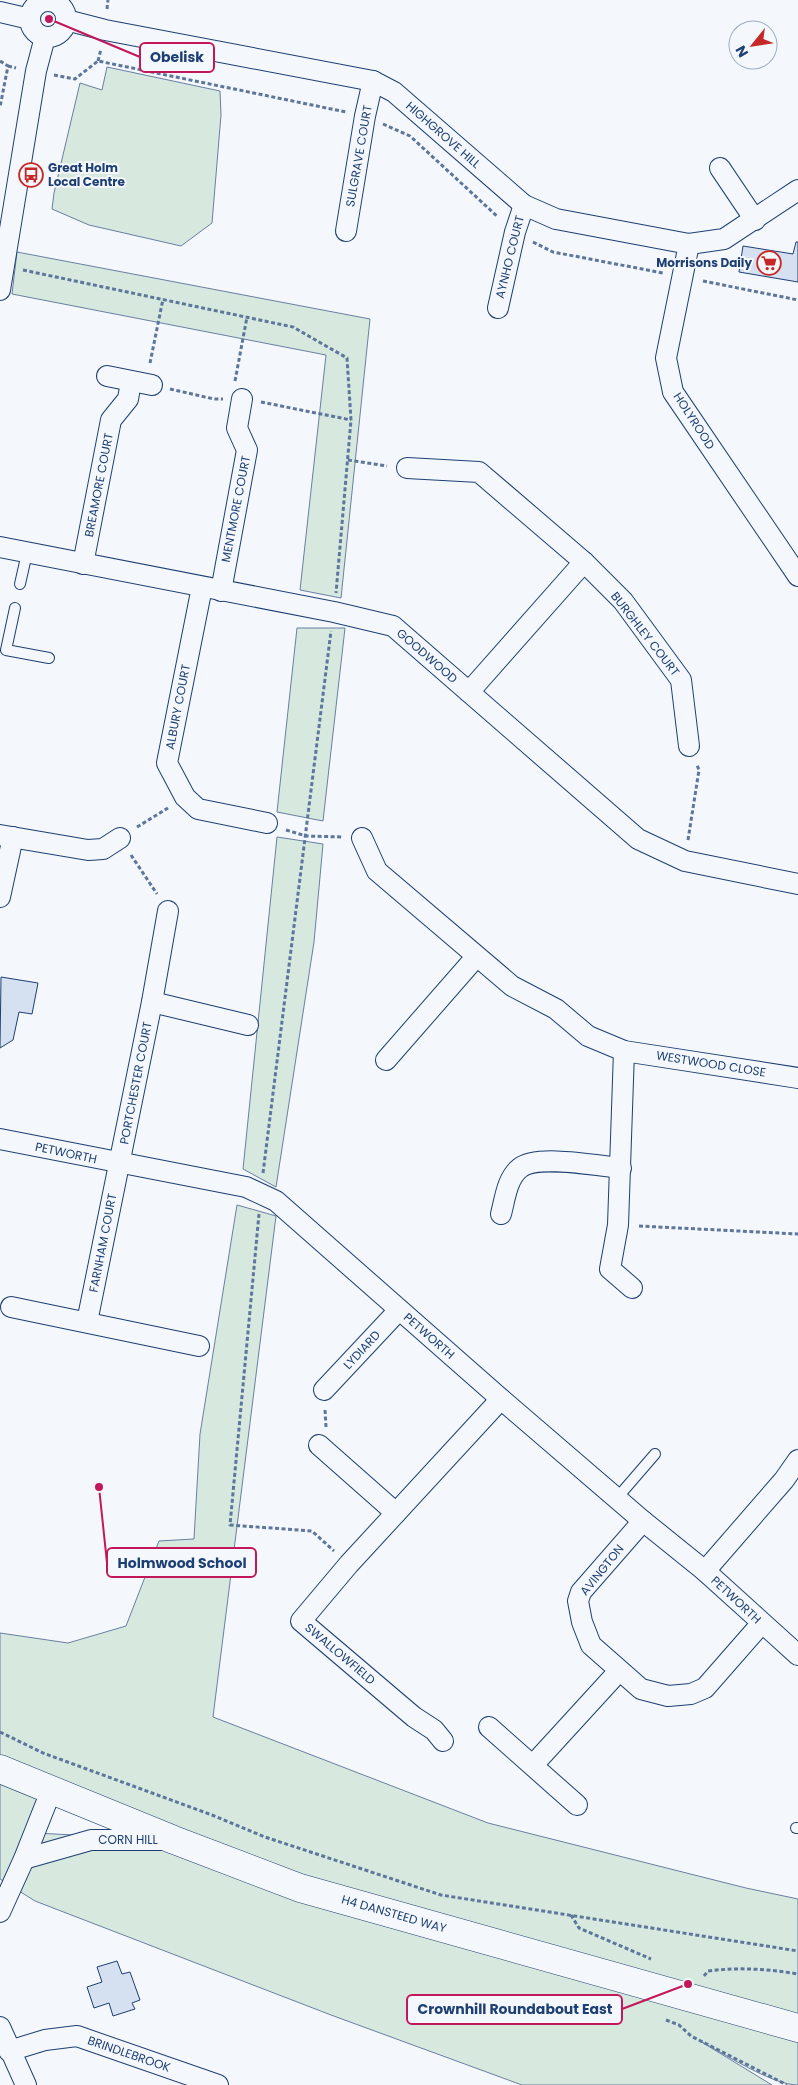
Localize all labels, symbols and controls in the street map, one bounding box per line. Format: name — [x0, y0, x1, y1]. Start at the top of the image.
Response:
north arrow — [728, 20, 778, 70]
text: N — [730, 42, 753, 61]
callout: Obelisk — [140, 43, 214, 72]
text: Obelisk — [150, 47, 204, 67]
street label: HIGHGROVE HILL — [402, 97, 484, 172]
street label: SULGRAVE COURT — [341, 103, 376, 208]
place label: Great Holm Local Centre — [48, 159, 125, 190]
bus stop icon: Great Holm Local Centre — [18, 162, 44, 188]
street label: AYNHO COURT — [491, 213, 528, 300]
supermarket icon: Morrisons Daily — [756, 250, 782, 276]
place label: Morrisons Daily — [656, 254, 752, 271]
street label: HOLYROOD — [670, 389, 719, 452]
street label: BREAMORE COURT — [80, 431, 117, 539]
street label: MENTMORE COURT — [217, 454, 254, 564]
street label: BURGHLEY COURT — [607, 588, 684, 680]
street label: GOODWOOD — [393, 624, 461, 687]
street label: ALBURY COURT — [161, 662, 194, 751]
street label: PORTCHESTER COURT — [115, 1020, 156, 1146]
street label: WESTWOOD CLOSE — [655, 1046, 767, 1081]
street label: PETWORTH — [34, 1138, 99, 1167]
street label: FARNHAM COURT — [85, 1192, 121, 1294]
street label: PETWORTH — [400, 1309, 459, 1363]
street label: LYDIARD — [339, 1326, 384, 1373]
street label: AVINGTON — [576, 1541, 628, 1599]
callout: Holmwood School — [107, 1548, 256, 1577]
text: Holmwood School — [117, 1553, 247, 1573]
street label: PETWORTH — [708, 1572, 765, 1627]
street label: SWALLOWFIELD — [301, 1619, 379, 1688]
street label: CORN HILL — [98, 1831, 158, 1848]
street label: H4 DANSTEED WAY — [340, 1890, 449, 1937]
callout: Crownhill Roundabout East — [407, 1995, 622, 2024]
text: Crownhill Roundabout East — [418, 1999, 613, 2019]
street label: BRINDLEBROOK — [85, 2031, 173, 2076]

